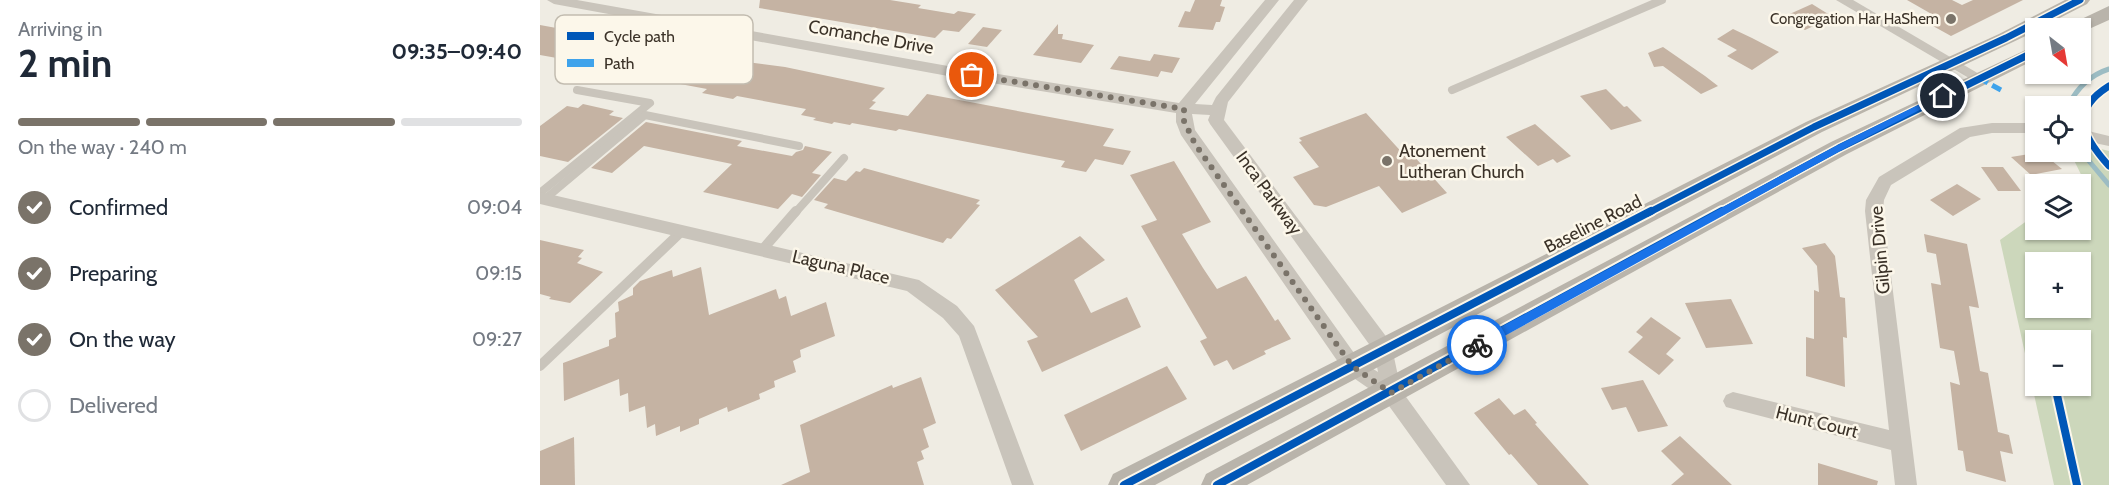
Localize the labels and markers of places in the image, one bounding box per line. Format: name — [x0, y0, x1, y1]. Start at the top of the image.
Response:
place label: Congregation Har HaShem — [1770, 10, 1939, 28]
marker: Congregation Har HaShem — [1944, 12, 1958, 26]
pin — [946, 49, 997, 100]
pin — [1917, 70, 1968, 121]
place label: Atonement Lutheran Church — [1399, 140, 1524, 183]
marker: Atonement Lutheran Church — [1380, 154, 1394, 168]

